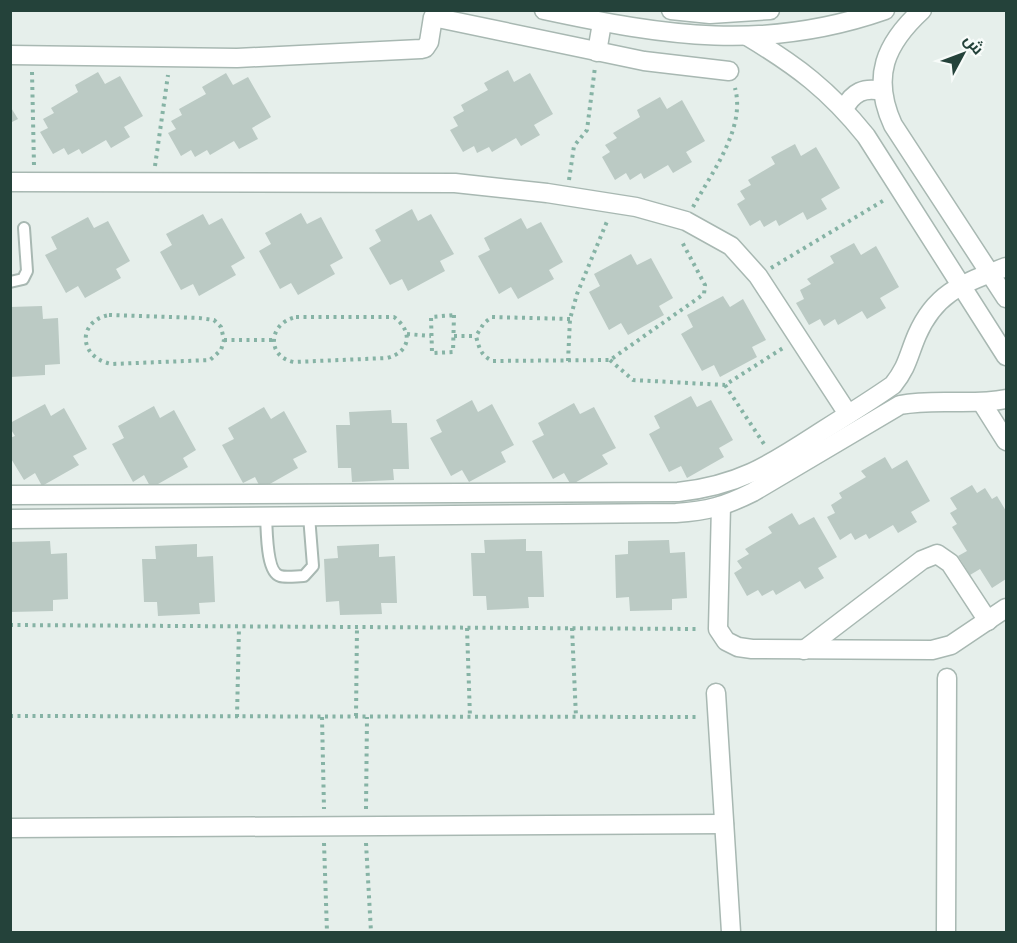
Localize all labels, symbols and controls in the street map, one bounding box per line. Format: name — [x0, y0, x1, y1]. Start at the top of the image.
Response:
north arrow — [933, 24, 993, 84]
text: ش — [959, 30, 989, 60]

